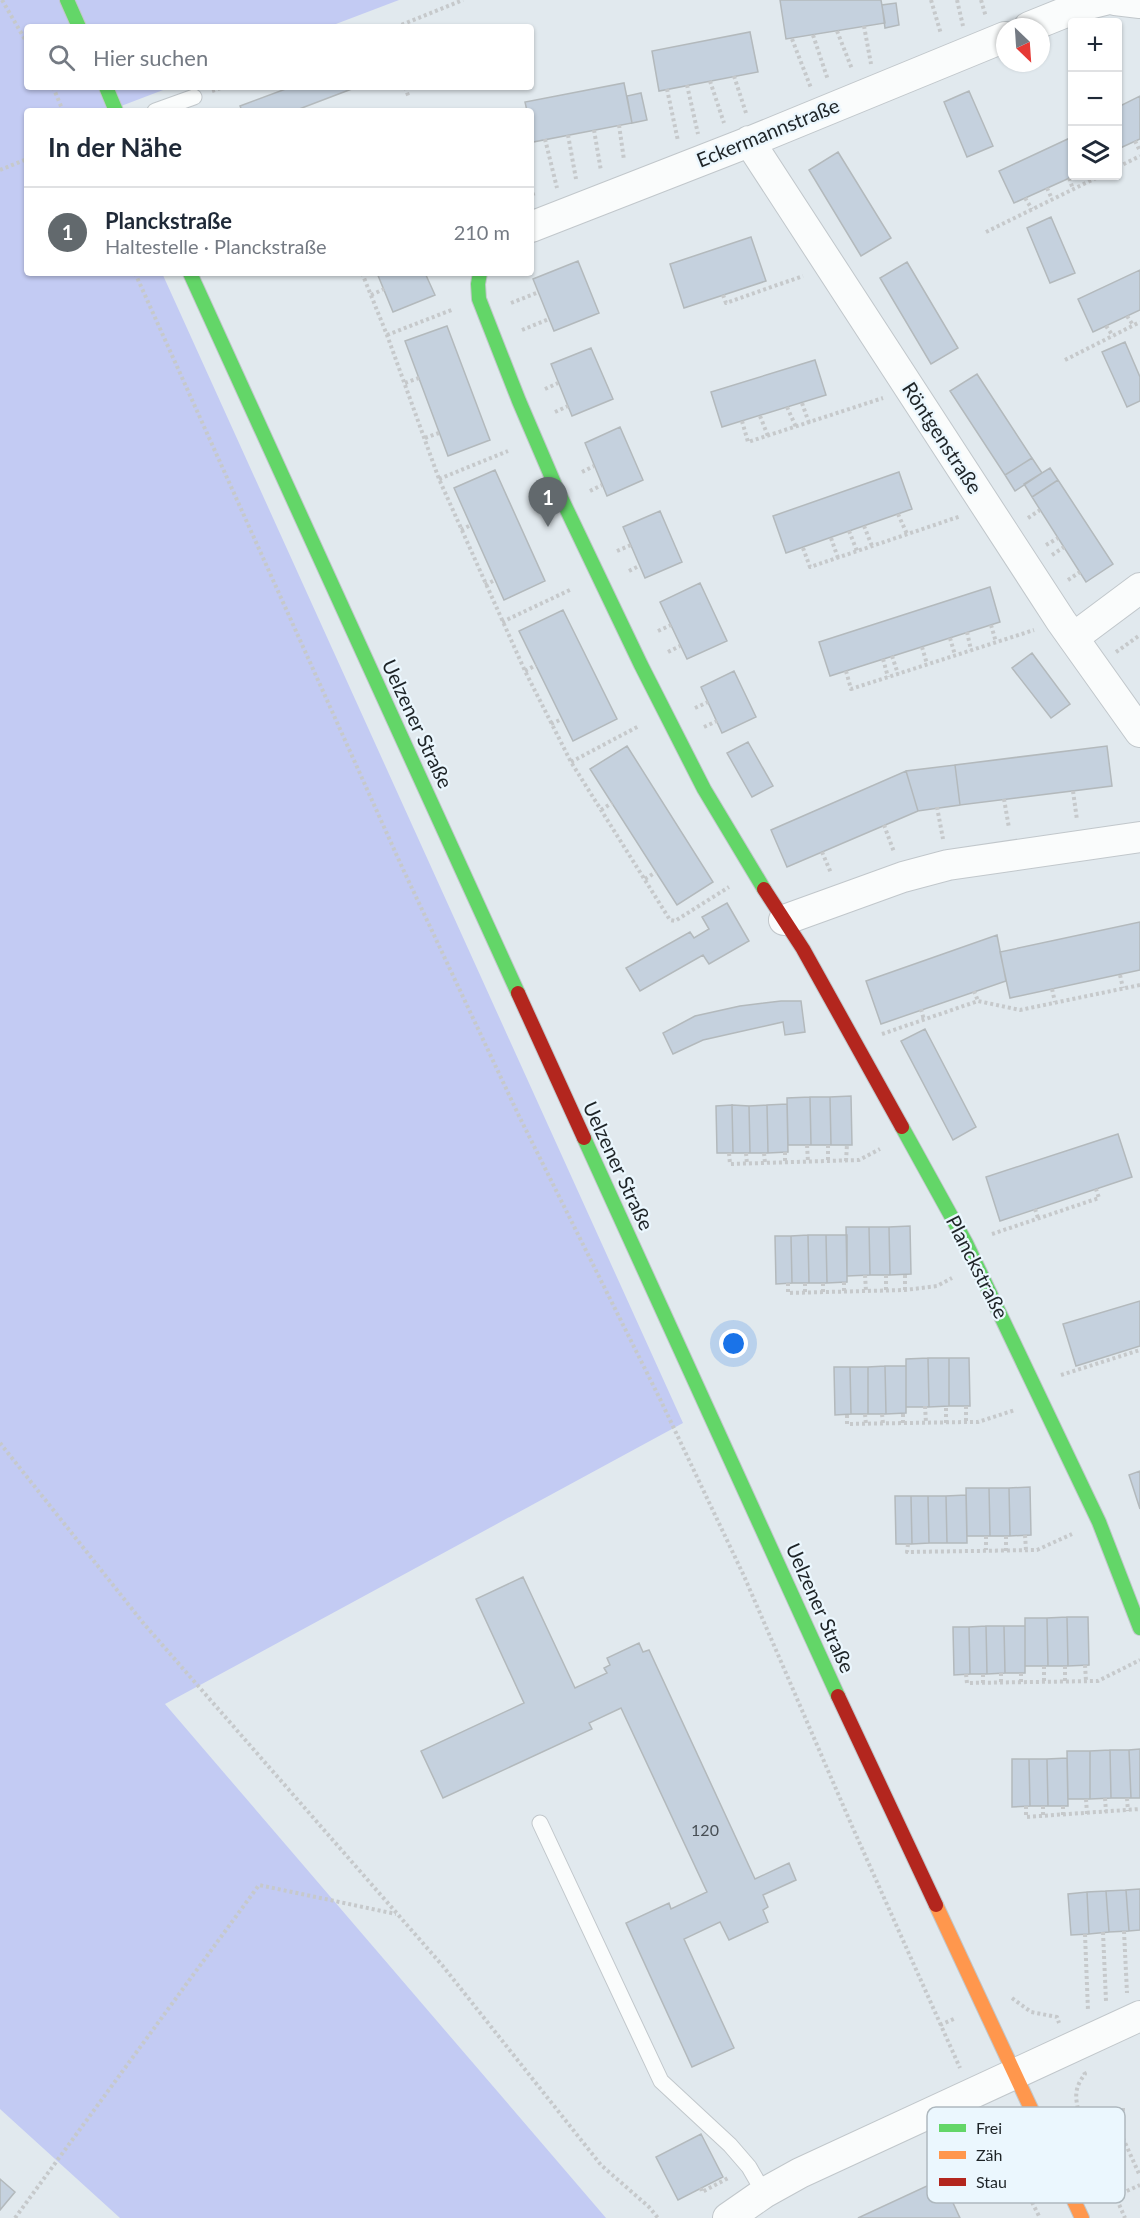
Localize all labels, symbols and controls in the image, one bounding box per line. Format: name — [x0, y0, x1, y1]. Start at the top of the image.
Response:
north arrow — [996, 18, 1050, 72]
map controls — [1068, 18, 1122, 180]
button: + — [1068, 18, 1122, 72]
search box — [24, 24, 534, 90]
icon: search — [45, 41, 78, 74]
text: Hier suchen — [93, 44, 208, 71]
button: − — [1068, 72, 1122, 126]
street label: Eckermannstraße — [693, 93, 842, 172]
button: layers — [1068, 126, 1122, 180]
text: In der Nähe — [48, 131, 182, 163]
text: Planckstraße — [105, 207, 232, 234]
text: 1 — [62, 220, 73, 244]
text: 210 m — [454, 220, 510, 244]
text: Haltestelle · Planckstraße — [105, 234, 327, 258]
street label: Röntgenstraße — [898, 377, 988, 498]
pin: 1 — [528, 478, 568, 527]
street label: Uelzener Straße — [378, 655, 458, 792]
street label: Uelzener Straße — [579, 1097, 659, 1234]
street label: Planckstraße — [942, 1211, 1014, 1322]
your location — [719, 1329, 748, 1358]
street label: Uelzener Straße — [782, 1539, 860, 1676]
house number: 120 — [691, 1820, 719, 1839]
legend — [927, 2107, 1125, 2203]
text: Frei — [976, 2118, 1002, 2137]
text: Zäh — [976, 2145, 1002, 2164]
text: Stau — [976, 2172, 1007, 2191]

